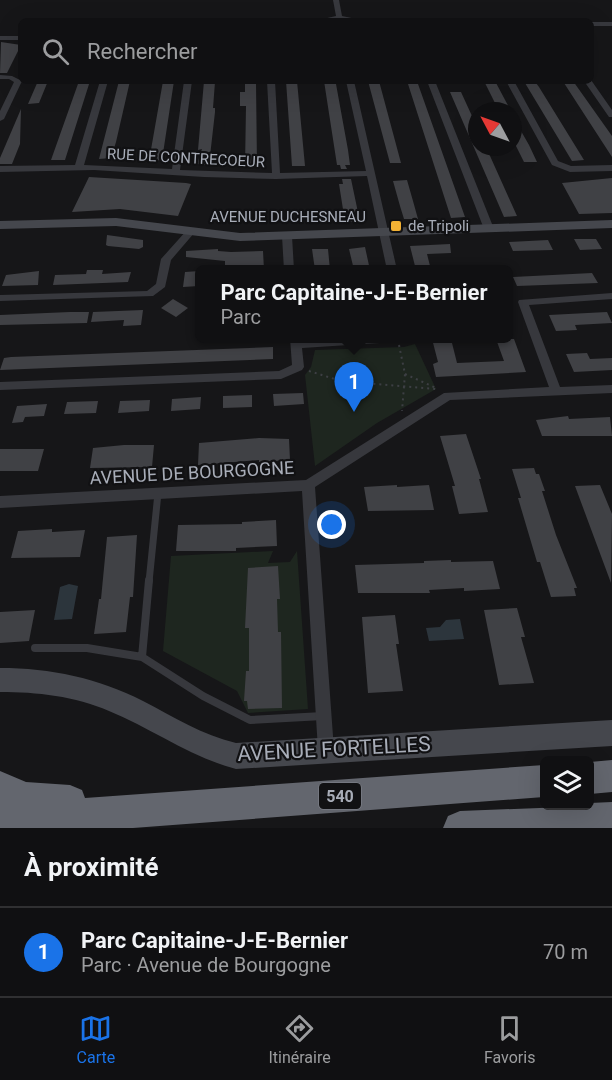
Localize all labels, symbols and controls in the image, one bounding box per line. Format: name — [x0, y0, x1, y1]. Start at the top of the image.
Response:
search box — [18, 18, 594, 84]
icon: search — [39, 35, 72, 68]
text: Rechercher — [87, 39, 198, 64]
north arrow — [468, 102, 522, 156]
street label: RUE DE CONTRECOEUR — [107, 145, 265, 171]
street label: AVENUE DUCHESNEAU — [210, 208, 366, 226]
place label: de Tripoli — [408, 217, 469, 235]
marker: de Tripoli — [389, 219, 403, 233]
popup — [195, 265, 513, 343]
text: Parc Capitaine-J-E-Bernier — [221, 280, 487, 305]
text: Parc — [221, 305, 261, 329]
pin: 1 — [334, 362, 374, 412]
street label: AVENUE DE BOURGOGNE — [89, 457, 295, 488]
your location — [317, 510, 346, 539]
street label: AVENUE FORTELLES — [237, 732, 431, 766]
map controls — [540, 756, 594, 810]
button: layers — [540, 756, 594, 810]
road number: 540 — [319, 783, 361, 809]
text: À proximité — [24, 852, 158, 882]
text: Parc Capitaine-J-E-Bernier — [81, 928, 348, 953]
text: 1 — [38, 940, 49, 964]
text: 70 m — [543, 940, 588, 964]
text: Parc · Avenue de Bourgogne — [81, 953, 331, 977]
tab: Carte — [77, 1012, 115, 1067]
tab: Itinéraire — [268, 1012, 331, 1067]
tab: Favoris — [484, 1012, 535, 1067]

